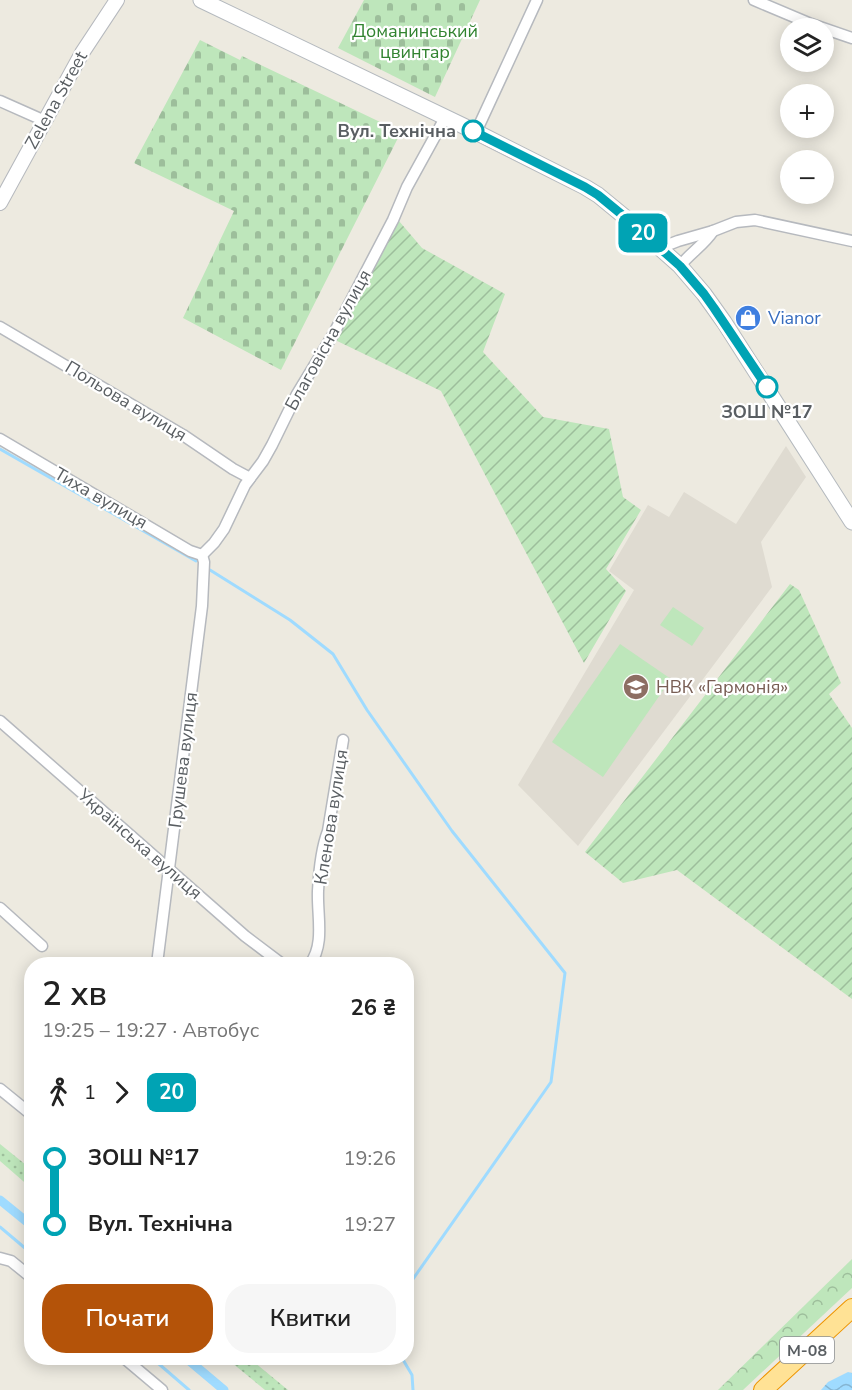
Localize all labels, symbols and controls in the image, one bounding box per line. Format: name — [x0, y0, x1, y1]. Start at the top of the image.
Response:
map controls — [780, 18, 834, 204]
button: layers — [780, 18, 834, 72]
park label: Доманинський цвинтар — [352, 19, 478, 64]
street label: Zelena Street — [19, 46, 93, 153]
button: + — [780, 84, 834, 138]
place label: Вул. Технічна — [338, 119, 456, 143]
marker: Вул. Технічна — [462, 120, 484, 142]
button: − — [780, 150, 834, 204]
line badge: 20 — [616, 214, 670, 252]
text: 20 — [630, 219, 656, 247]
street label: Благовісна вулиця — [279, 265, 377, 415]
shop icon: Vianor — [733, 303, 763, 333]
place label: Vianor — [767, 306, 821, 330]
street label: Польова вулиця — [61, 355, 191, 447]
marker: ЗОШ №17 — [756, 376, 778, 398]
place label: ЗОШ №17 — [721, 400, 813, 424]
street label: Тиха вулиця — [50, 462, 152, 534]
school or university icon: НВК «Гармонія» — [621, 672, 651, 702]
place label: НВК «Гармонія» — [656, 675, 788, 699]
street label: Грушева вулиця — [163, 691, 203, 829]
street label: Кленова вулиця — [308, 748, 354, 886]
street label: Українська вулиця — [72, 783, 207, 905]
text: 2 хв — [42, 972, 107, 1017]
text: 26 ₴ — [350, 993, 396, 1023]
text: 19:25 – 19:27 · Автобус — [42, 1017, 259, 1044]
icon: walk — [42, 1076, 75, 1109]
icon: forward — [105, 1076, 138, 1109]
text: 20 — [159, 1078, 184, 1106]
text: 1 — [84, 1079, 96, 1106]
text: ЗОШ №17 — [88, 1143, 199, 1173]
text: 19:26 — [343, 1145, 396, 1172]
text: Вул. Технічна — [88, 1209, 233, 1239]
text: 19:27 — [343, 1211, 396, 1238]
button: Почати — [42, 1284, 213, 1353]
button: Квитки — [225, 1284, 396, 1353]
road number: М-08 — [780, 1337, 834, 1363]

